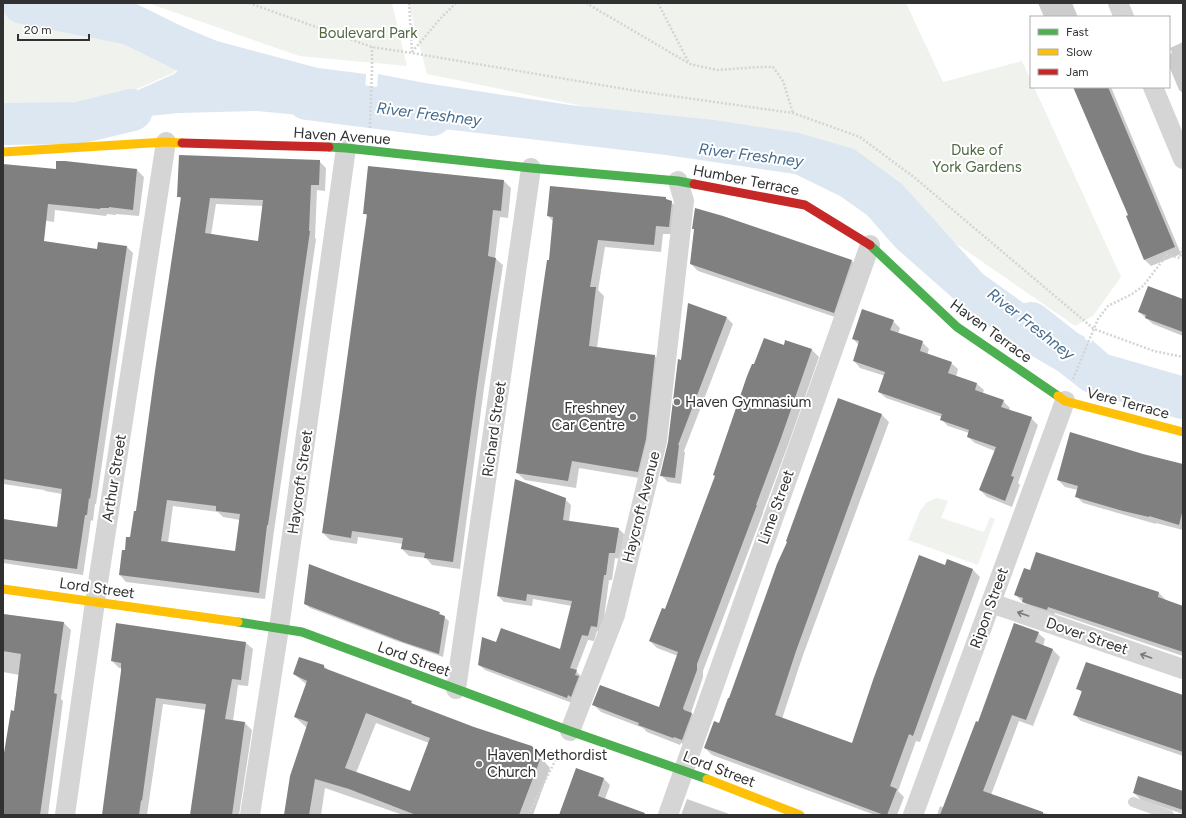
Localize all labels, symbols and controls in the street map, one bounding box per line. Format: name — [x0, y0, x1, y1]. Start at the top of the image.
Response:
scale bar — [18, 16, 89, 42]
legend — [1030, 16, 1170, 88]
text: 20 m — [24, 23, 52, 37]
park label: Boulevard Park — [319, 24, 418, 42]
text: Fast — [1066, 25, 1089, 39]
text: Slow — [1066, 45, 1093, 59]
text: Jam — [1066, 65, 1089, 79]
water label: River Freshney — [376, 98, 483, 130]
street label: Haven Avenue — [293, 124, 391, 148]
water label: River Freshney — [698, 139, 805, 171]
park label: Duke of York Gardens — [932, 141, 1022, 176]
street label: Humber Terrace — [691, 161, 801, 199]
water label: River Freshney — [984, 284, 1079, 364]
street label: Haven Terrace — [947, 295, 1035, 367]
street label: Richard Street — [478, 380, 510, 478]
street label: Vere Terrace — [1085, 383, 1171, 423]
place label: Haven Gymnasium — [685, 393, 811, 411]
marker: Haven Gymnasium — [672, 397, 682, 407]
place label: Freshney Car Centre — [551, 399, 625, 434]
marker: Freshney Car Centre — [628, 412, 638, 422]
street label: Haycroft Street — [284, 428, 316, 535]
street label: Arthur Street — [98, 433, 130, 523]
street label: Haycroft Avenue — [618, 449, 664, 565]
street label: Lime Street — [754, 467, 798, 547]
street label: Ripon Street — [966, 565, 1012, 651]
street label: Lord Street — [58, 574, 136, 602]
one-way arrow — [1018, 609, 1030, 617]
street label: Dover Street — [1044, 614, 1131, 659]
street label: Lord Street — [375, 638, 453, 681]
one-way arrow — [1141, 652, 1153, 660]
place label: Haven Methordist Church — [487, 746, 608, 781]
street label: Lord Street — [680, 747, 758, 791]
marker: Haven Methordist Church — [474, 759, 484, 769]

